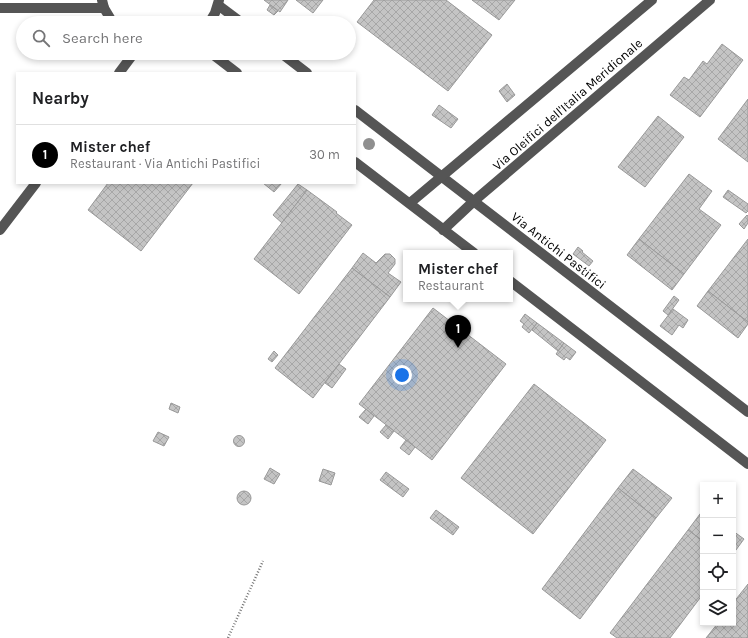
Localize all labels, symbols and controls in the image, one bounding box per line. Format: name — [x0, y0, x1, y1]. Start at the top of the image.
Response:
search box — [16, 16, 356, 60]
icon: search — [30, 27, 52, 49]
text: Search here — [62, 29, 143, 47]
street label: Via Oleifici dell'Italia Meridionale — [490, 35, 645, 173]
text: Nearby — [32, 88, 89, 108]
text: Mister chef — [70, 138, 150, 156]
text: 1 — [43, 147, 47, 162]
text: 30 m — [309, 147, 340, 162]
text: Restaurant · Via Antichi Pastifici — [70, 156, 260, 171]
street label: Via Antichi Pastifici — [508, 209, 609, 292]
popup — [403, 250, 513, 302]
text: Mister chef — [418, 260, 498, 278]
text: Restaurant — [418, 278, 484, 293]
pin: 1 — [445, 315, 471, 348]
your location — [392, 365, 412, 385]
map controls — [700, 482, 736, 626]
button: + — [700, 482, 736, 518]
button: − — [700, 518, 736, 554]
button: locate — [700, 554, 736, 590]
button: layers — [700, 590, 736, 626]

